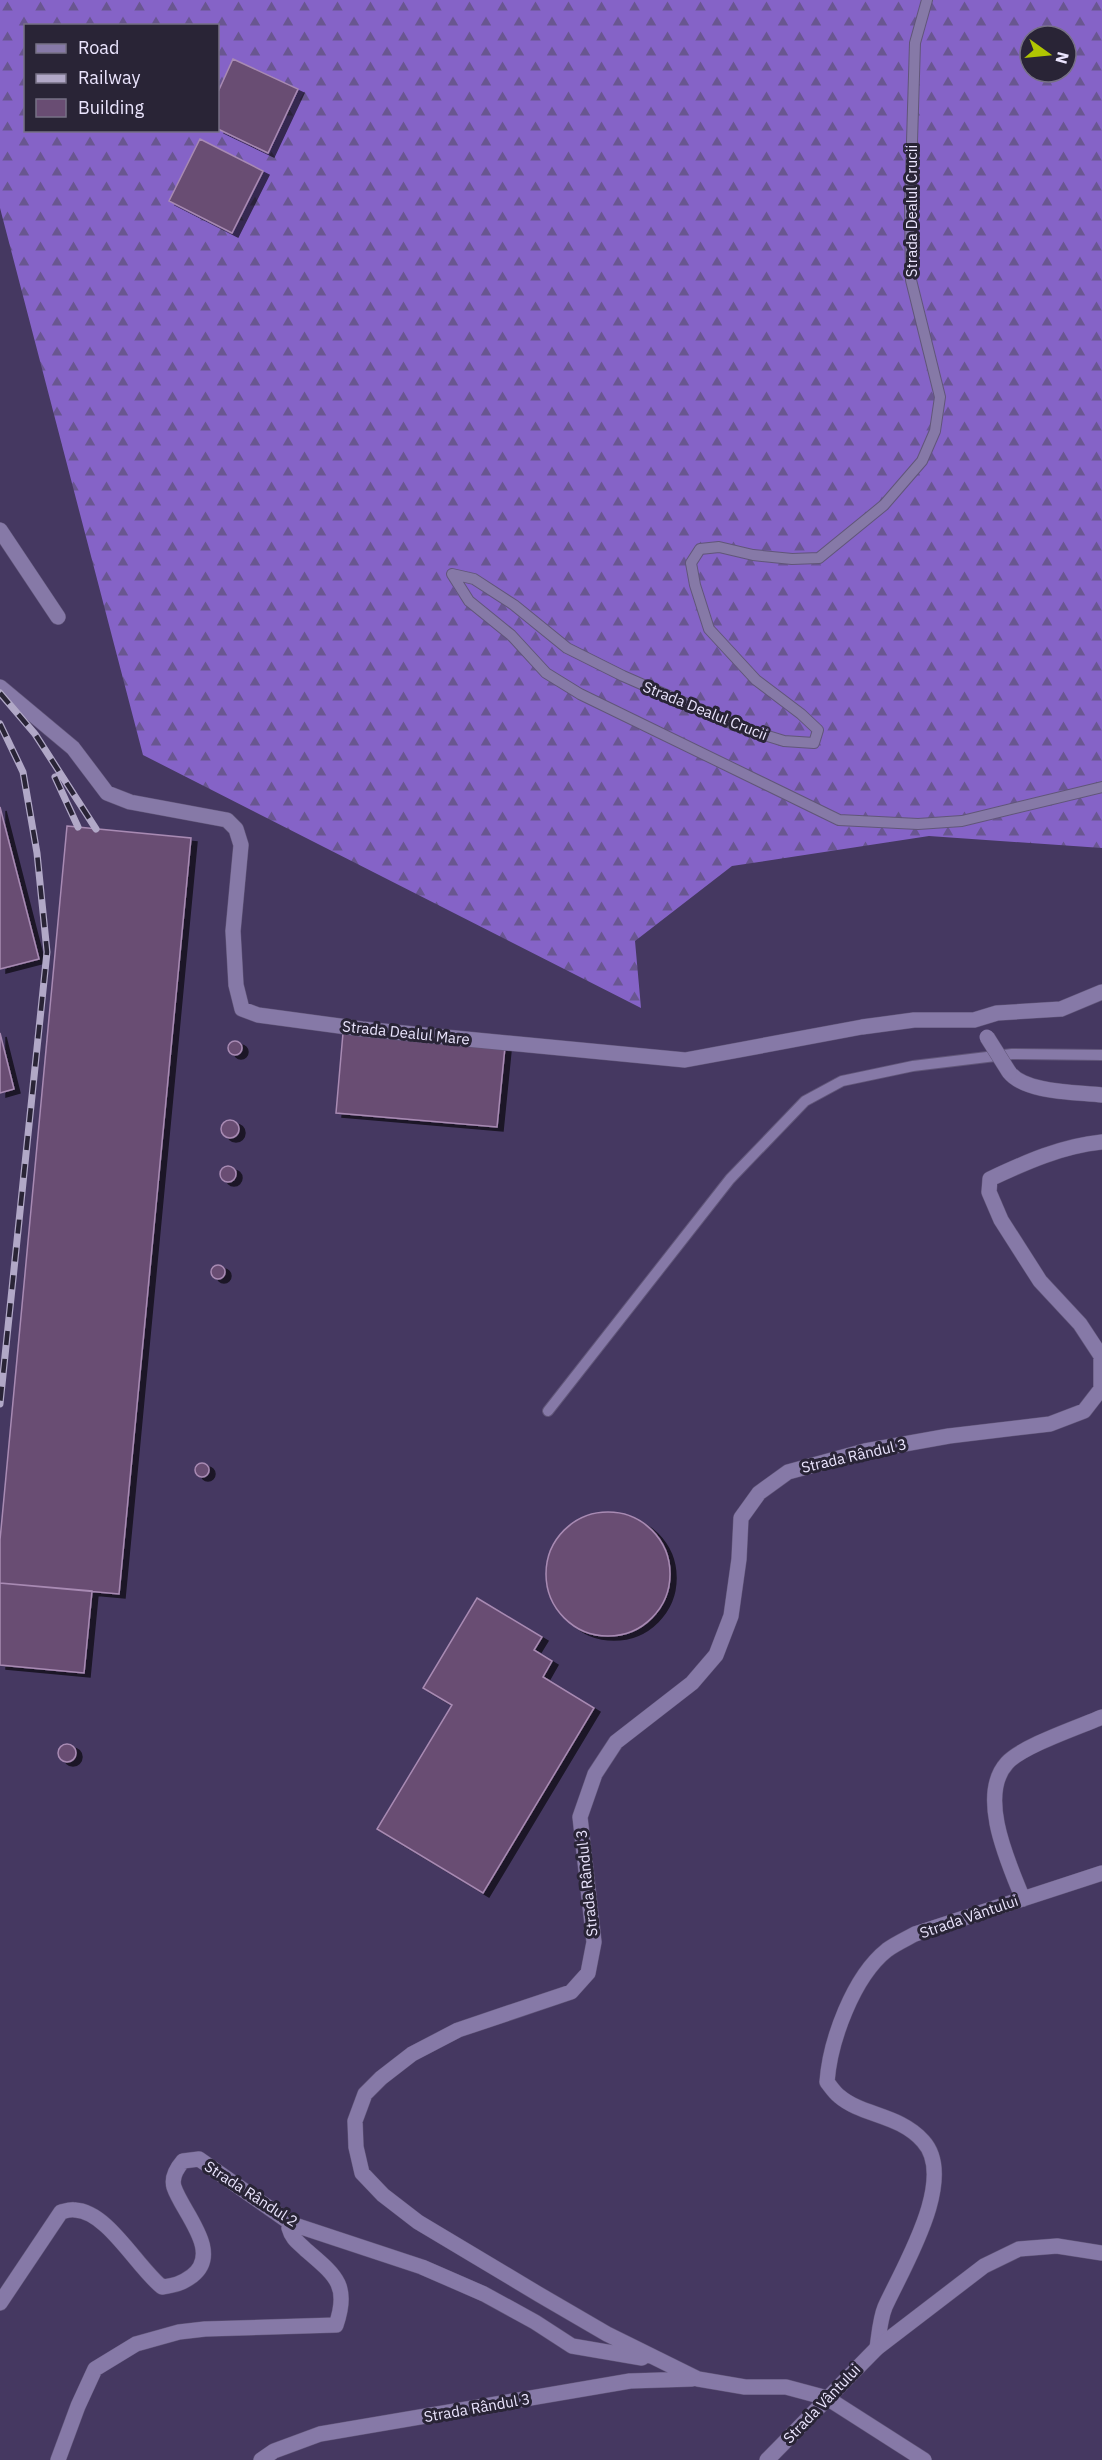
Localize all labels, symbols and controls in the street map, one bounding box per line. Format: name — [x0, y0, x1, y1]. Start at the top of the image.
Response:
legend — [24, 24, 219, 132]
north arrow — [1018, 24, 1078, 84]
text: Road — [78, 36, 119, 59]
text: N — [1051, 50, 1074, 66]
text: Railway — [78, 66, 140, 89]
text: Building — [78, 96, 145, 119]
street label: Strada Dealul Crucii — [902, 145, 921, 277]
street label: Strada Dealul Crucii — [640, 677, 770, 744]
street label: Strada Dealul Mare — [341, 1016, 471, 1049]
street label: Strada Rândul 3 — [799, 1434, 908, 1477]
street label: Strada Rândul 3 — [571, 1829, 602, 1938]
street label: Strada Vântului — [917, 1891, 1021, 1942]
street label: Strada Rândul 2 — [201, 2156, 302, 2231]
street label: Strada Vântului — [779, 2360, 864, 2447]
street label: Strada Rândul 3 — [422, 2389, 532, 2426]

